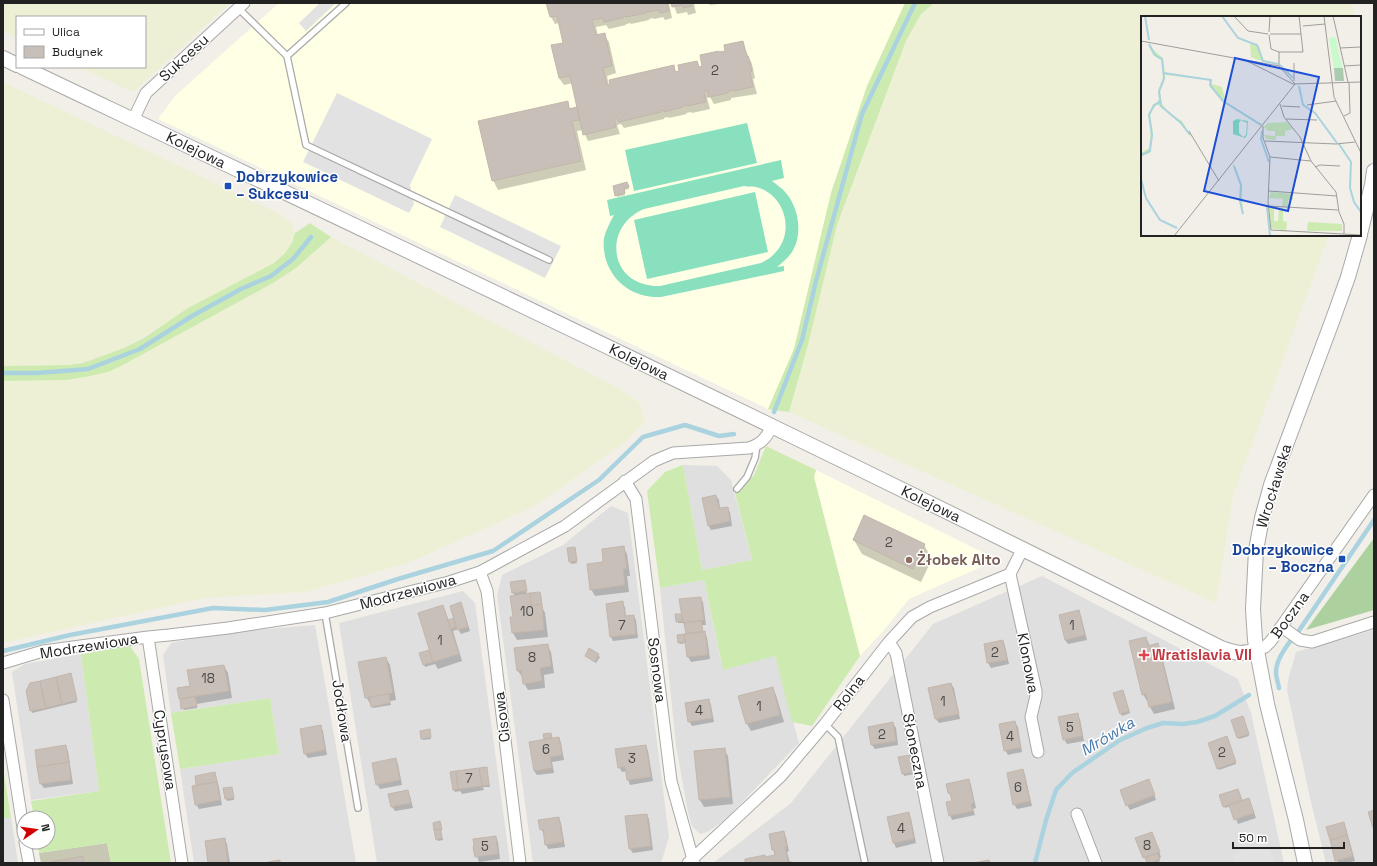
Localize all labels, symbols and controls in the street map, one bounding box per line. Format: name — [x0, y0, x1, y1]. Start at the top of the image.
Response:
legend — [16, 16, 146, 68]
inset map — [1141, 16, 1361, 236]
text: Ulica — [52, 24, 80, 40]
street label: Sukcesu — [155, 30, 212, 85]
text: Budynek — [52, 44, 104, 60]
house number: 2 — [711, 62, 719, 79]
street label: Kolejowa — [163, 127, 229, 172]
place label: Dobrzykowice – Sukcesu — [236, 167, 338, 203]
marker: Dobrzykowice – Sukcesu — [223, 181, 233, 191]
street label: Kolejowa — [606, 339, 672, 384]
street label: Wrocławska — [1252, 441, 1295, 530]
street label: Kolejowa — [898, 481, 964, 526]
house number: 2 — [885, 534, 893, 551]
place label: Dobrzykowice – Boczna — [1232, 540, 1334, 576]
place label: Żłobek Alto — [917, 550, 1001, 569]
marker: Dobrzykowice – Boczna — [1337, 554, 1347, 564]
marker: Żłobek Alto — [904, 555, 914, 565]
street label: Modrzewiowa — [358, 569, 459, 614]
street label: Boczna — [1266, 587, 1313, 642]
house number: 10 — [520, 603, 534, 620]
house number: 7 — [618, 617, 626, 634]
house number: 1 — [1069, 617, 1075, 634]
street label: Modrzewiowa — [38, 628, 140, 663]
street label: Klonowa — [1013, 631, 1044, 695]
house number: 1 — [437, 632, 443, 649]
street label: Sosnowa — [644, 636, 671, 704]
house number: 2 — [991, 644, 999, 661]
place label: Wratislavia VII — [1152, 645, 1252, 664]
house number: 8 — [528, 649, 536, 666]
marker: Wratislavia VII — [1139, 650, 1149, 660]
house number: 18 — [201, 670, 215, 687]
street label: Rolna — [829, 671, 869, 714]
street label: Jodłowa — [328, 679, 357, 744]
street label: Cisowa — [489, 690, 514, 743]
house number: 1 — [940, 693, 946, 710]
house number: 1 — [756, 698, 762, 715]
house number: 4 — [695, 702, 703, 719]
street label: Cyprysowa — [150, 709, 181, 792]
street label: Słoneczna — [899, 712, 932, 791]
water label: Mrówka — [1076, 712, 1139, 761]
house number: 5 — [1066, 719, 1074, 736]
house number: 2 — [878, 726, 886, 743]
house number: 4 — [1006, 728, 1014, 745]
house number: 6 — [542, 741, 550, 758]
house number: 2 — [1218, 744, 1226, 761]
house number: 3 — [628, 750, 636, 767]
house number: 7 — [465, 770, 473, 787]
house number: 6 — [1014, 779, 1022, 796]
north arrow — [16, 810, 56, 850]
house number: 4 — [897, 820, 905, 837]
text: N — [38, 823, 53, 833]
scale bar — [1233, 824, 1344, 850]
text: 50 m — [1239, 830, 1267, 846]
house number: 8 — [1143, 837, 1151, 854]
house number: 5 — [481, 838, 489, 855]

